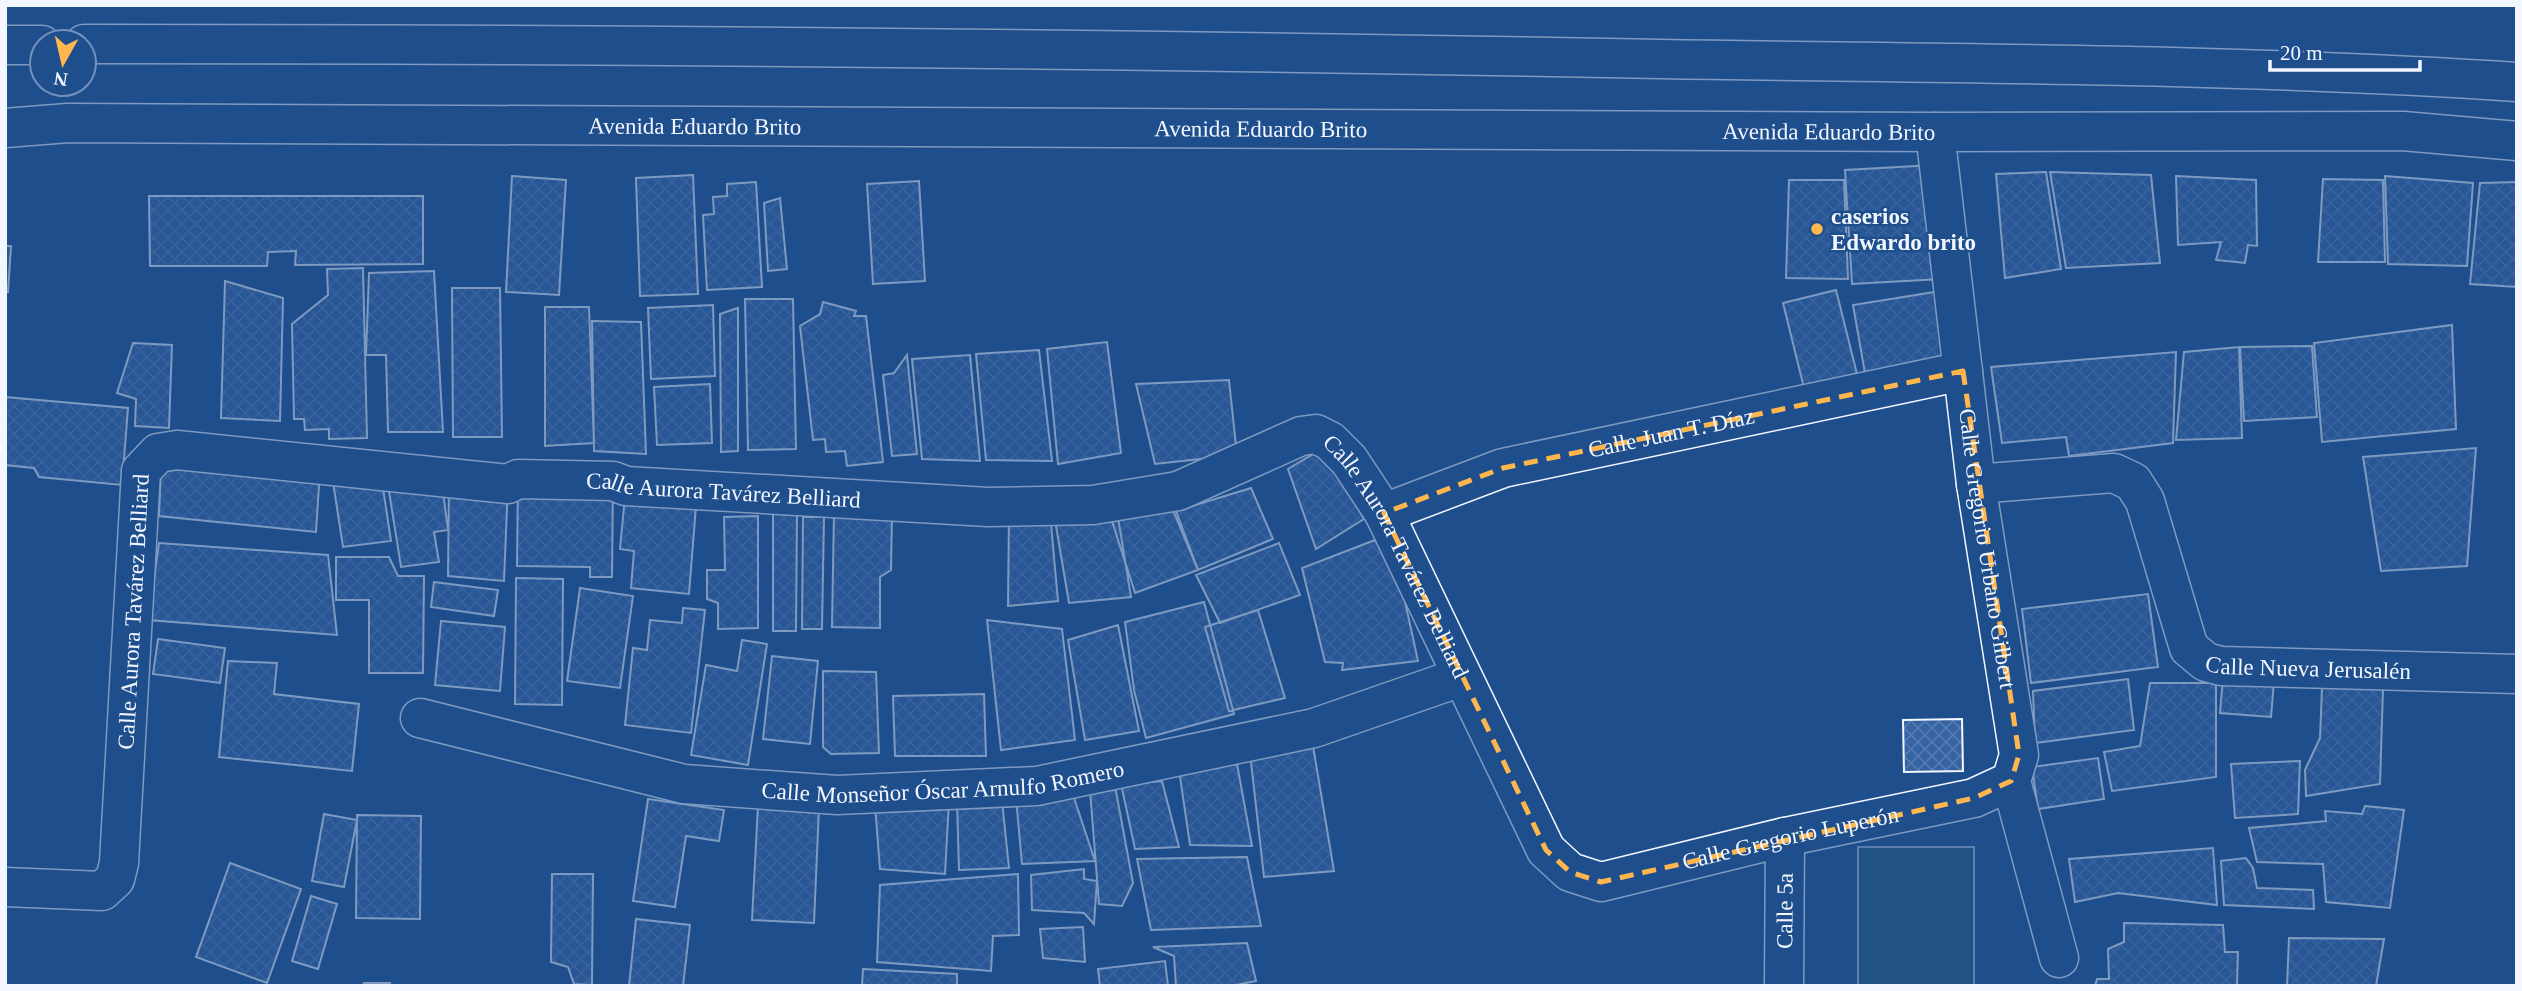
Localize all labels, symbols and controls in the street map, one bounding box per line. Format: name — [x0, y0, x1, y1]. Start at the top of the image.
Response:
north arrow — [28, 28, 98, 98]
scale bar — [2270, 28, 2420, 72]
text: 20 m — [2280, 41, 2323, 65]
text: N — [52, 68, 69, 91]
street label: Avenida Eduardo Brito — [588, 113, 801, 139]
street label: Avenida Eduardo Brito — [1154, 116, 1367, 142]
street label: Avenida Eduardo Brito — [1722, 118, 1935, 145]
place label: caserios Edwardo brito — [1831, 204, 1976, 255]
marker: caserios Edwardo brito — [1809, 221, 1825, 237]
street label: Calle Juan T. Díaz — [1586, 403, 1756, 462]
street label: Calle Gregorio Urbano Gilbert — [1955, 407, 2021, 691]
street label: Calle Aurora Tavárez Belliard — [1318, 429, 1474, 682]
street label: Calle Aurora Tavárez Belliard — [586, 468, 862, 512]
street label: Calle Aurora Tavárez Belliard — [113, 473, 153, 750]
street label: Calle Nueva Jerusalén — [2203, 650, 2412, 684]
street label: Calle Monseñor Óscar Arnulfo Romero — [761, 756, 1126, 808]
street label: Calle Gregorio Luperón — [1680, 801, 1901, 874]
street label: Calle 5a — [1772, 873, 1797, 949]

